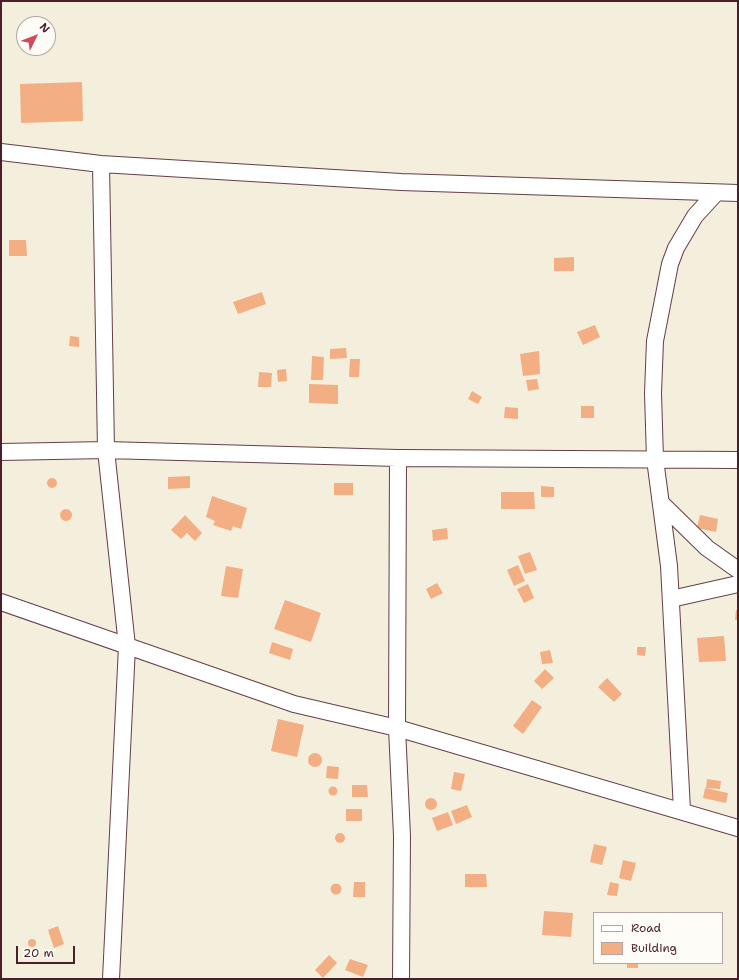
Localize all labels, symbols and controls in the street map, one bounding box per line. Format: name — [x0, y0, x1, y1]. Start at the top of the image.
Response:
north arrow — [16, 16, 56, 56]
text: N — [36, 20, 53, 36]
legend — [593, 912, 723, 964]
text: Road — [631, 920, 661, 936]
scale bar — [18, 938, 77, 964]
text: Building — [631, 940, 677, 956]
text: 20 m — [23, 945, 54, 961]

